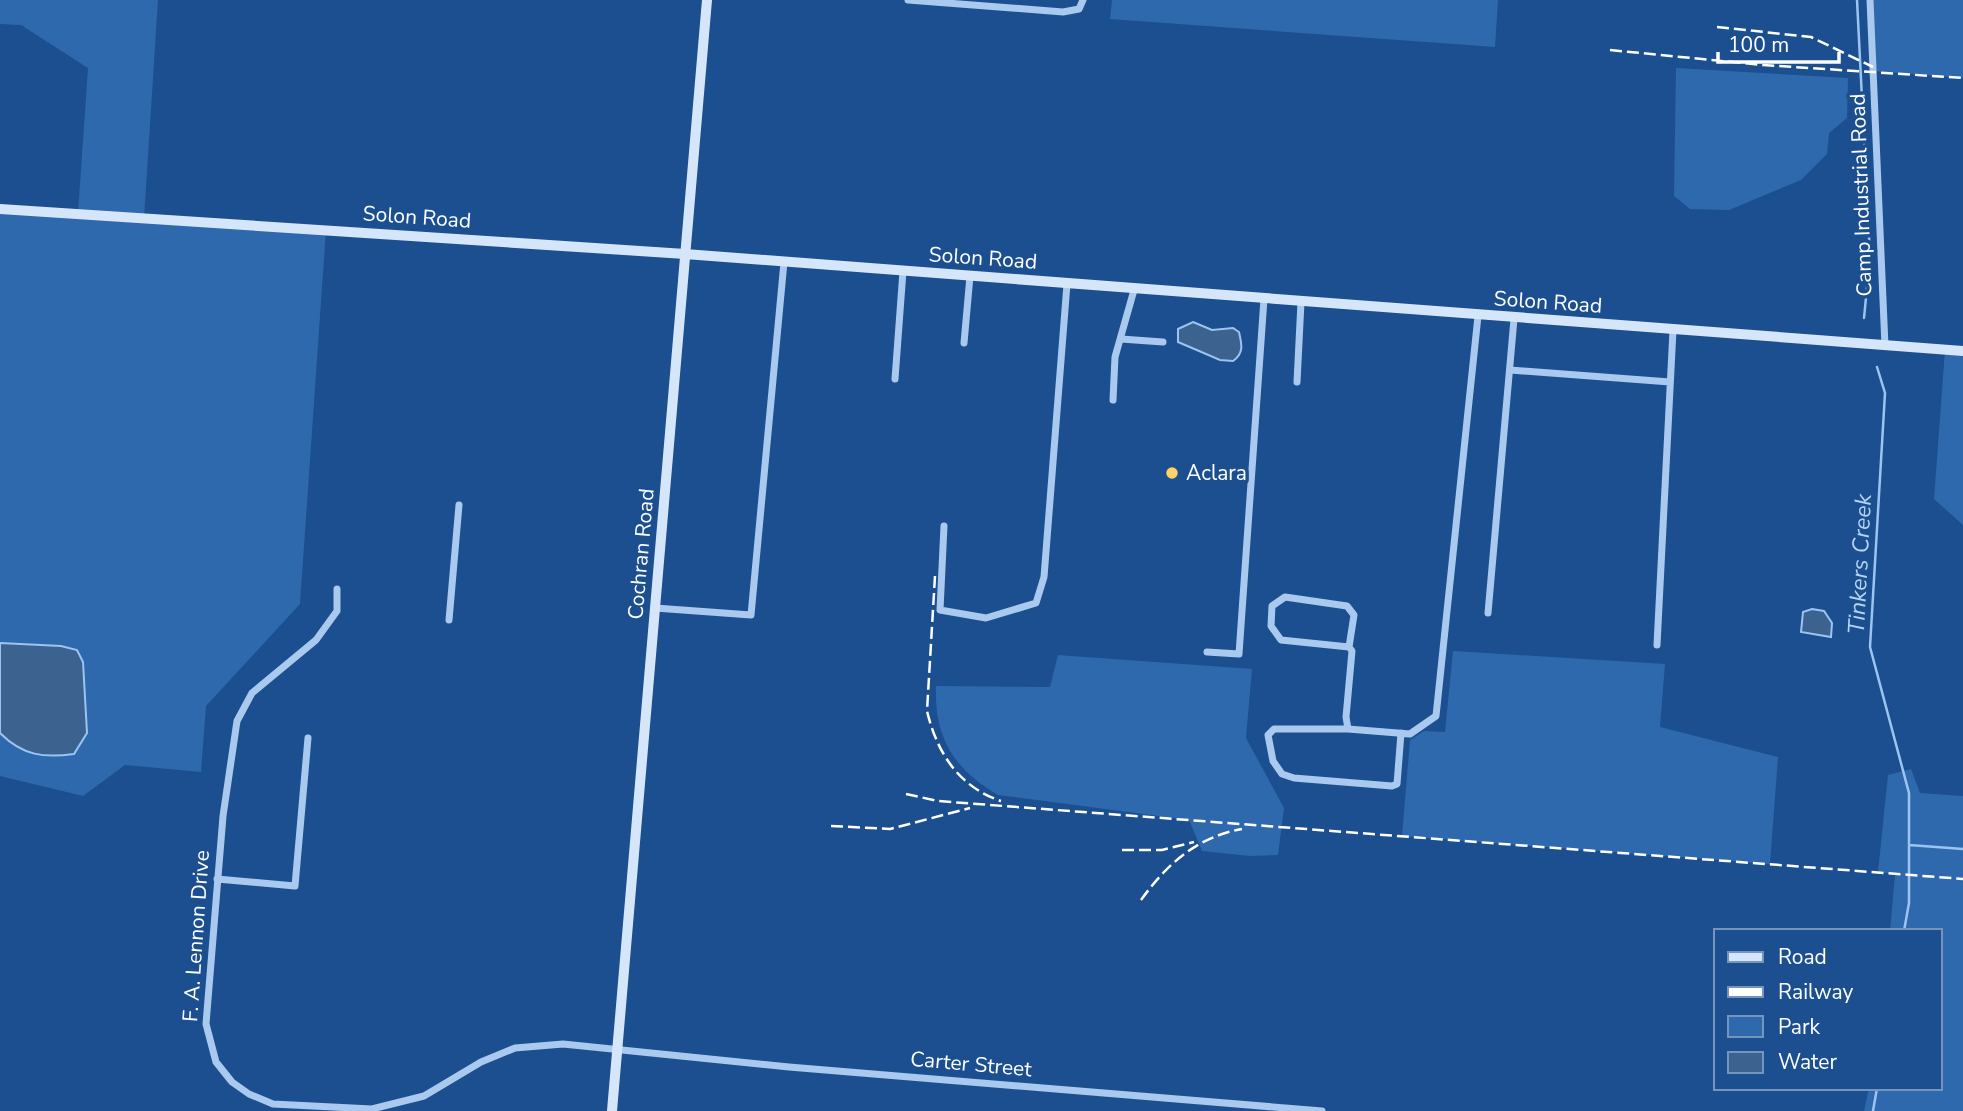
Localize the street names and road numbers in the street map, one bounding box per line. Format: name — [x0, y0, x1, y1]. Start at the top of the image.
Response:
street label: Camp Industrial Road — [1843, 93, 1879, 297]
street label: Solon Road — [362, 199, 472, 235]
street label: Solon Road — [928, 240, 1038, 276]
street label: Solon Road — [1493, 284, 1603, 320]
street label: Cochran Road — [621, 487, 661, 621]
street label: F. A. Lennon Drive — [176, 849, 216, 1023]
street label: Carter Street — [909, 1045, 1033, 1083]

